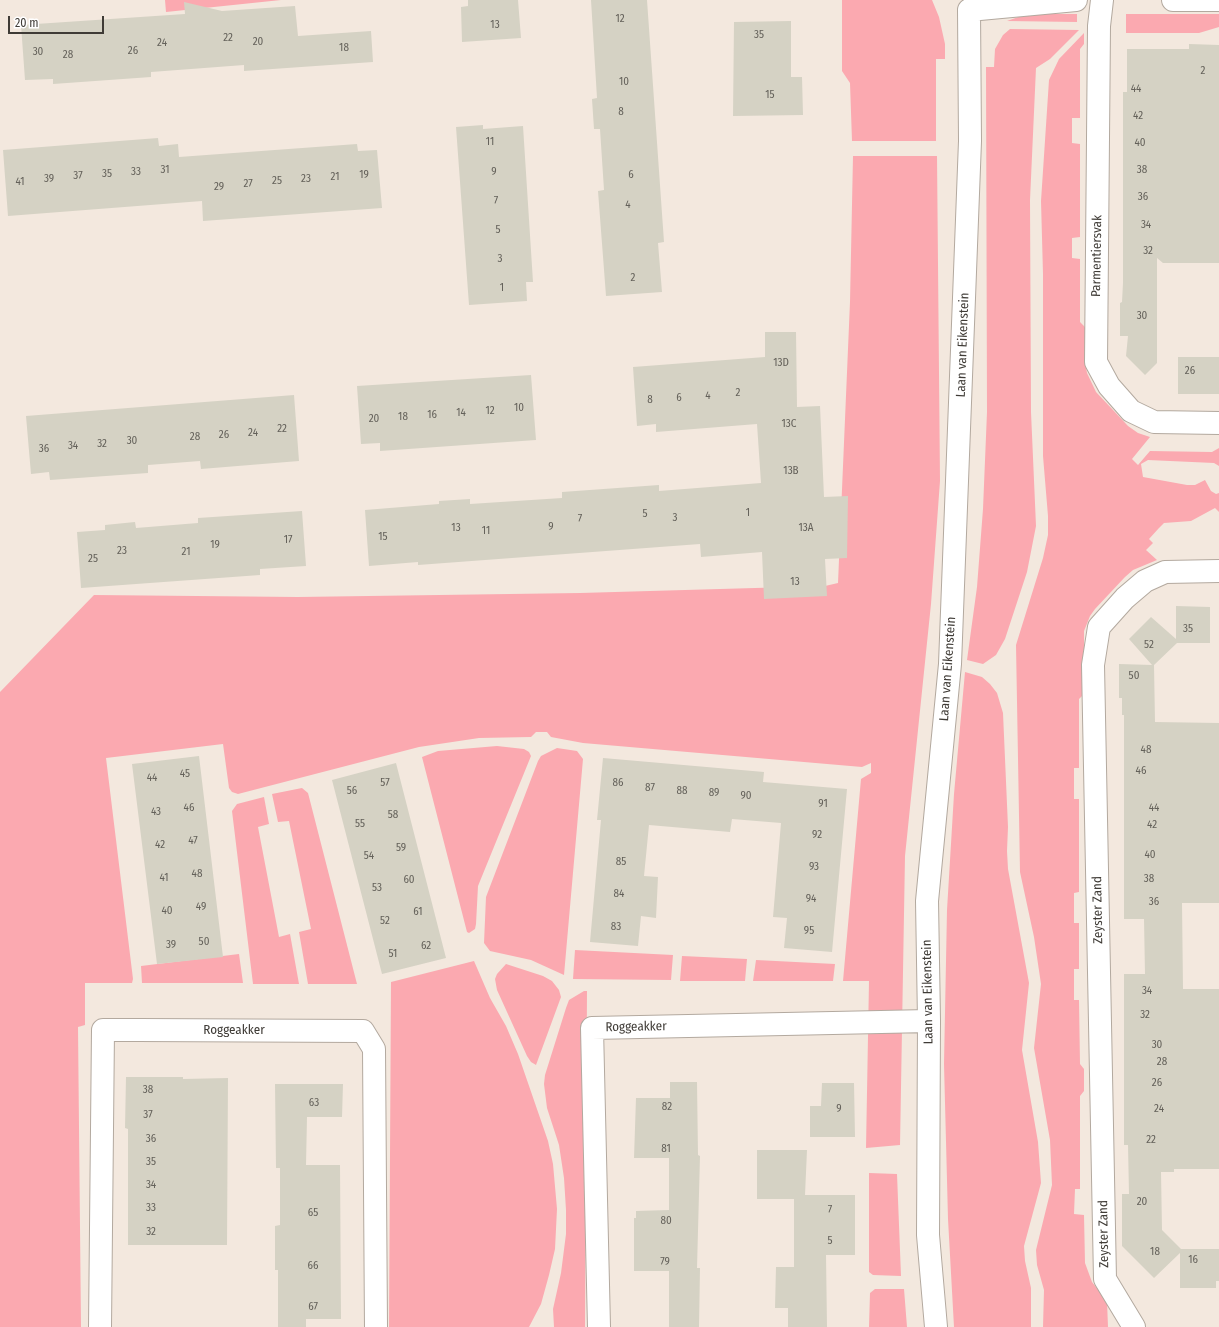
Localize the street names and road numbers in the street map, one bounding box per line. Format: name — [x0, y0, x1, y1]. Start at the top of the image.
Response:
street label: Parmentiersvak — [1088, 215, 1106, 297]
street label: Laan van Eikenstein — [953, 292, 973, 398]
street label: Laan van Eikenstein — [937, 616, 959, 722]
street label: Zeyster Zand — [1090, 876, 1106, 944]
street label: Laan van Eikenstein — [919, 939, 937, 1045]
street label: Roggeakker — [605, 1019, 667, 1035]
street label: Roggeakker — [203, 1022, 265, 1038]
street label: Zeyster Zand — [1096, 1200, 1112, 1268]

